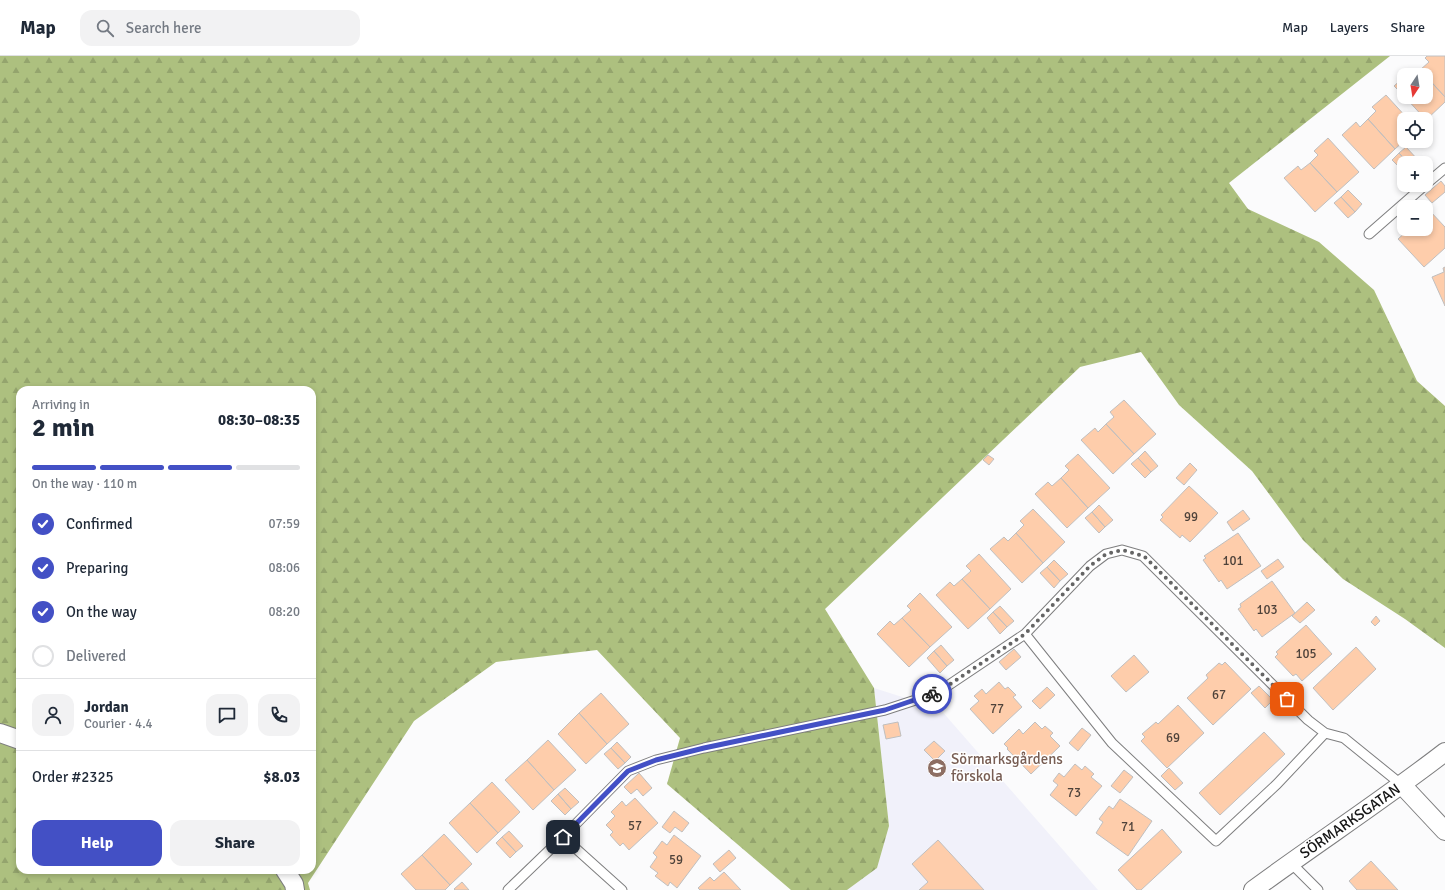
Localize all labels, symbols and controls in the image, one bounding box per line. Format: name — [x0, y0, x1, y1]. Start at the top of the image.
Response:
search box — [80, 10, 360, 46]
text: Map — [20, 16, 56, 40]
icon: search — [94, 17, 116, 39]
text: Search here — [126, 19, 201, 37]
text: Map — [1282, 19, 1308, 36]
text: Layers — [1330, 19, 1369, 36]
text: Share — [1391, 19, 1425, 36]
north arrow — [1397, 68, 1433, 104]
map controls — [1397, 68, 1433, 236]
button: locate — [1397, 112, 1433, 148]
button: + — [1397, 156, 1433, 192]
button: − — [1397, 200, 1433, 236]
text: Arriving in — [32, 397, 90, 413]
text: 08:30–08:35 — [218, 411, 300, 429]
text: 2 min — [32, 412, 95, 444]
text: On the way · 110 m — [32, 476, 137, 492]
house number: 99 — [1184, 509, 1198, 525]
icon: check — [32, 513, 54, 535]
text: Confirmed — [66, 515, 133, 533]
text: 07:59 — [268, 516, 300, 532]
house number: 101 — [1222, 553, 1244, 569]
icon: check — [32, 557, 54, 579]
text: Preparing — [66, 559, 129, 577]
text: 08:06 — [268, 560, 300, 576]
icon: check — [32, 601, 54, 623]
house number: 103 — [1256, 602, 1278, 618]
text: On the way — [66, 603, 137, 621]
text: 08:20 — [268, 604, 300, 620]
house number: 105 — [1295, 646, 1317, 662]
text: Delivered — [66, 647, 126, 665]
courier — [912, 674, 952, 714]
pin — [1270, 682, 1304, 716]
icon: bike — [921, 683, 943, 705]
house number: 67 — [1212, 687, 1226, 703]
icon: bag — [1276, 688, 1298, 710]
button: person — [32, 694, 74, 736]
button: chat — [206, 694, 248, 736]
button: phone — [258, 694, 300, 736]
text: Jordan — [84, 698, 129, 716]
house number: 77 — [990, 701, 1004, 717]
text: Courier · 4.4 — [84, 716, 153, 732]
house number: 69 — [1166, 730, 1180, 746]
place label: Sörmarksgårdens förskola — [951, 750, 1063, 785]
school or university icon: Sörmarksgårdens förskola — [926, 757, 948, 779]
text: Order #2325 — [32, 768, 114, 786]
text: $8.03 — [263, 768, 300, 786]
street label: SÖRMARKSGATAN — [1296, 780, 1404, 862]
house number: 73 — [1067, 785, 1081, 801]
house number: 57 — [628, 818, 642, 834]
house number: 71 — [1121, 819, 1135, 835]
button: Help — [32, 820, 162, 866]
button: Share — [170, 820, 300, 866]
pin — [546, 820, 580, 854]
icon: home — [552, 826, 574, 848]
house number: 59 — [669, 852, 683, 868]

